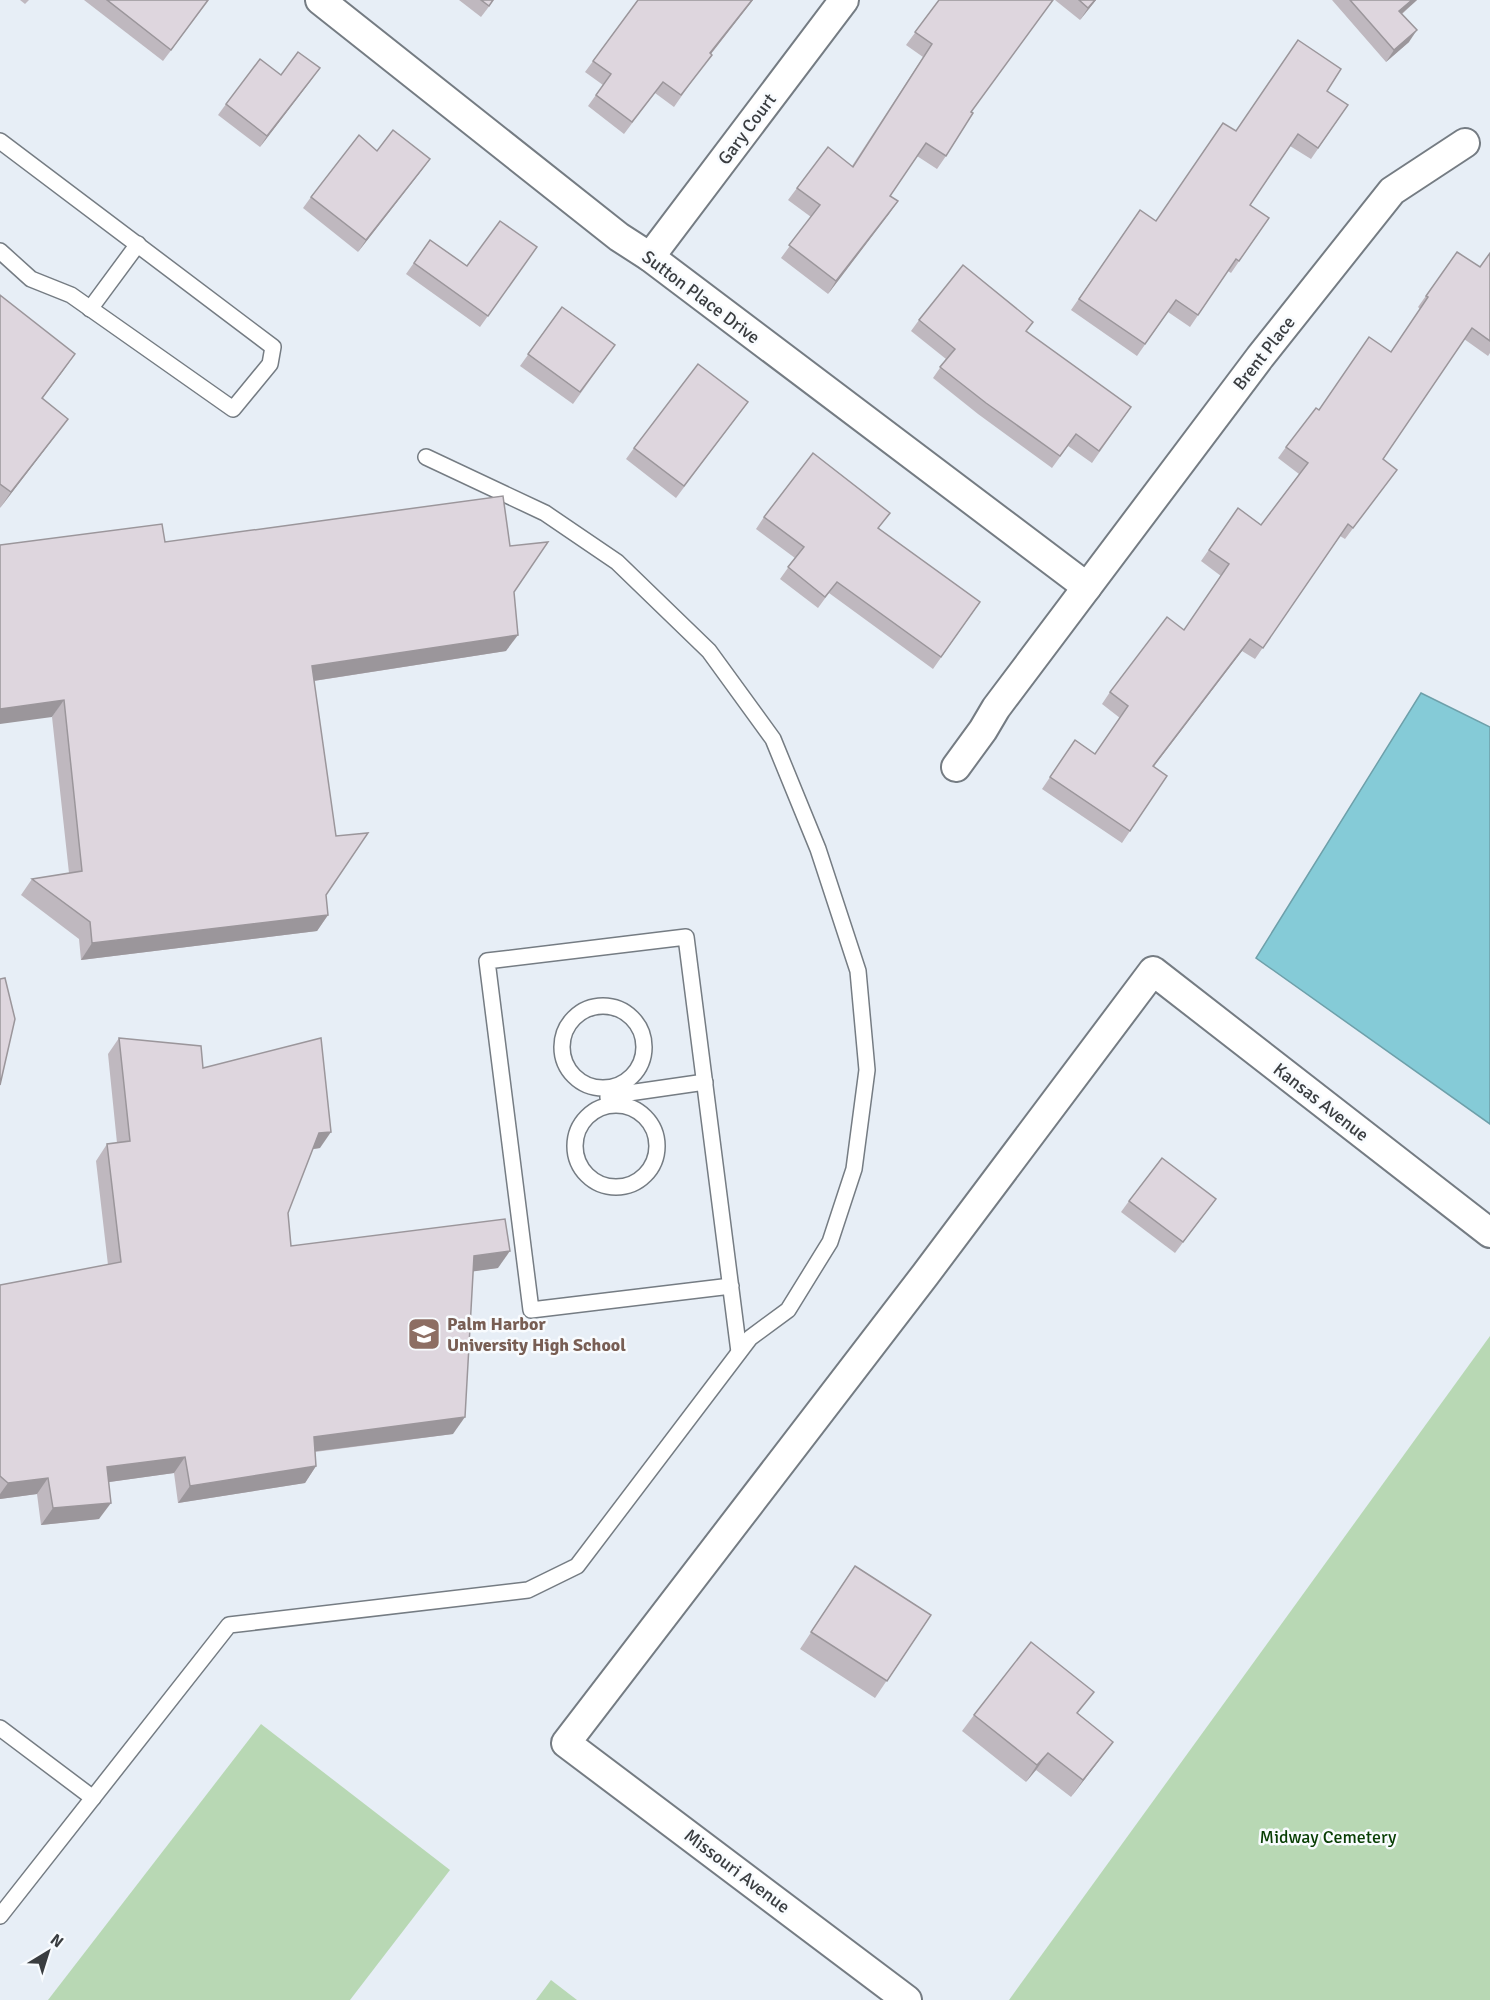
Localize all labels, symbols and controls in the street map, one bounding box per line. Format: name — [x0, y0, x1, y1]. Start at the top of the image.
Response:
street label: Gary Court — [713, 89, 781, 169]
street label: Sutton Place Drive — [638, 246, 764, 348]
street label: Brent Place — [1228, 312, 1300, 394]
street label: Kansas Avenue — [1269, 1058, 1373, 1146]
place label: Palm Harbor University High School — [447, 1313, 626, 1356]
school or university icon: Palm Harbor University High School — [406, 1316, 442, 1352]
street label: Missouri Avenue — [680, 1824, 794, 1918]
park label: Midway Cemetery — [1260, 1826, 1397, 1848]
north arrow — [18, 1922, 78, 1982]
text: N — [46, 1930, 67, 1952]

